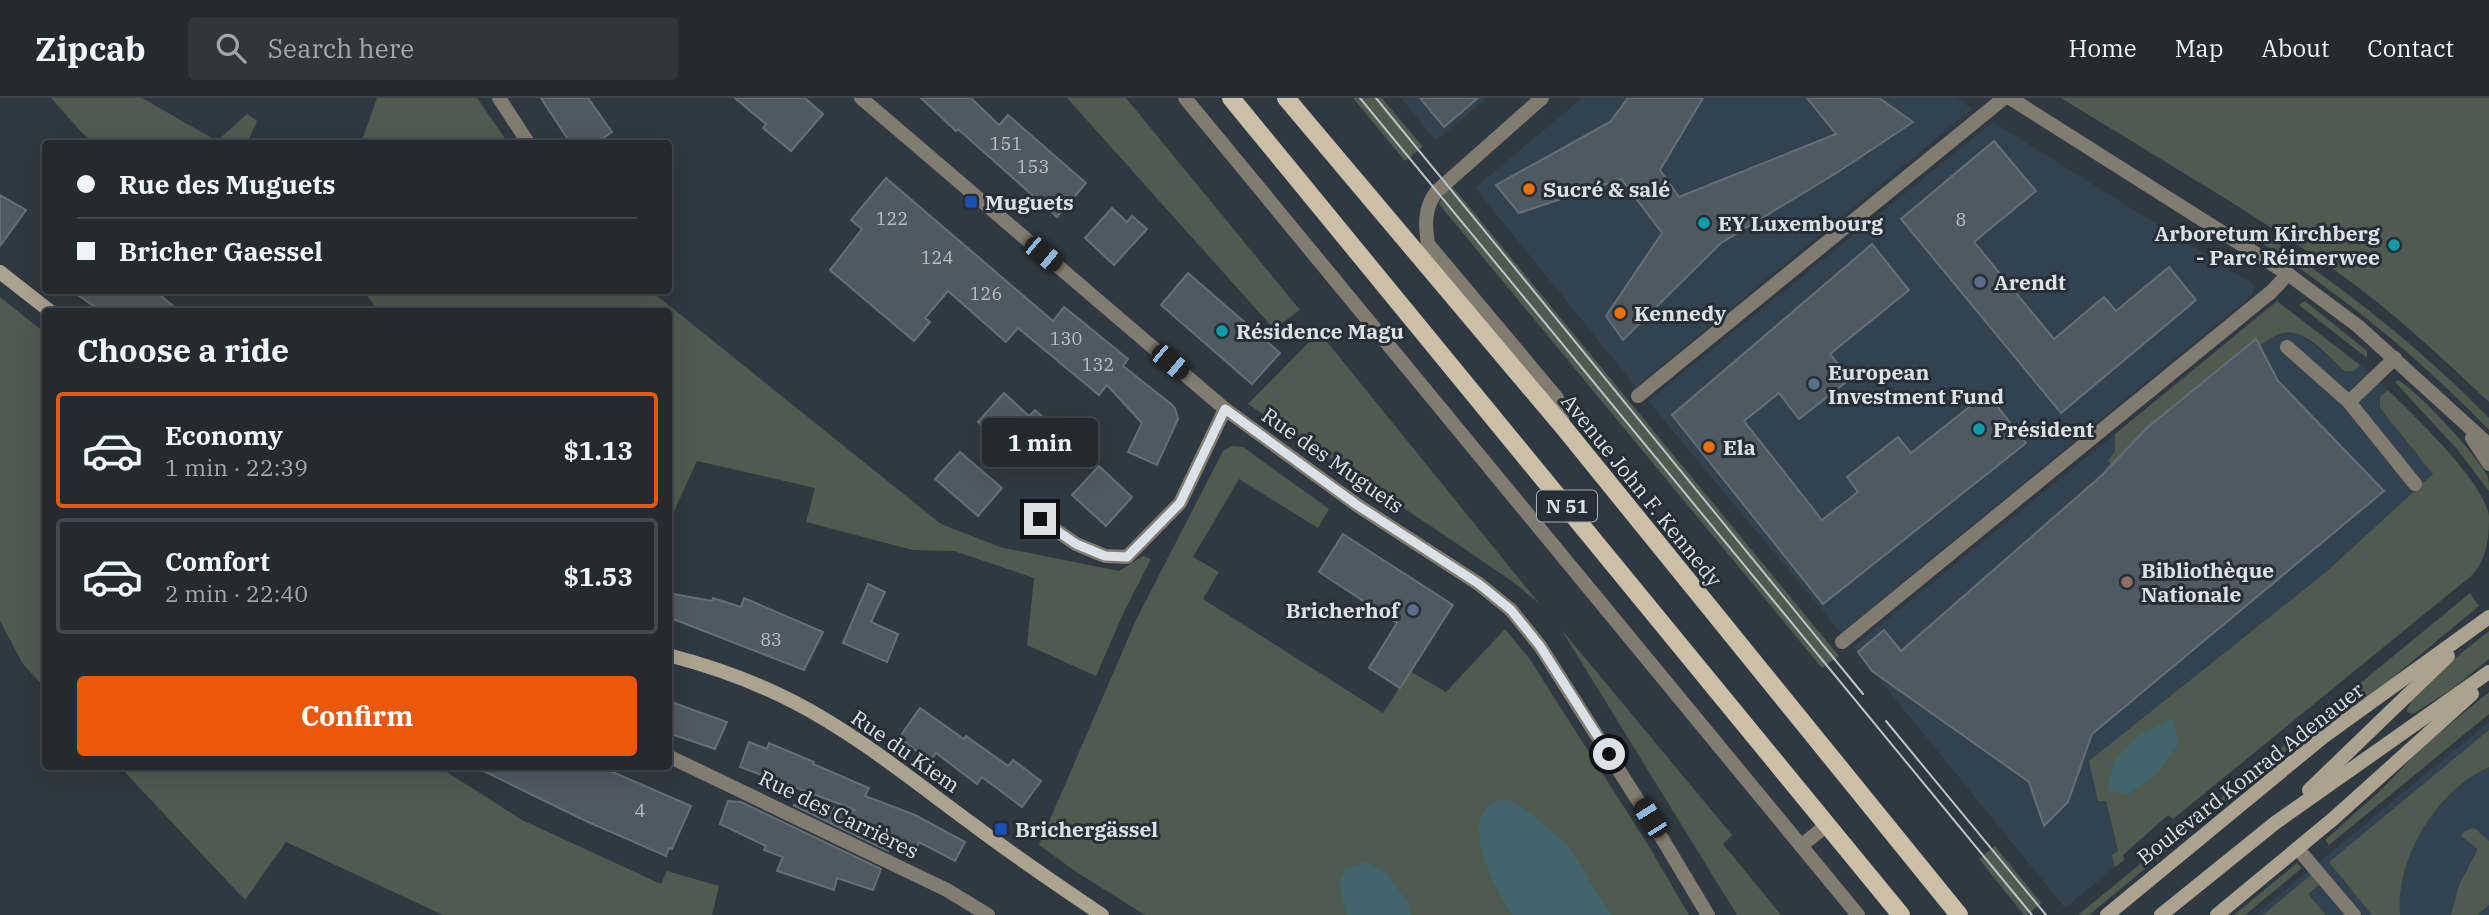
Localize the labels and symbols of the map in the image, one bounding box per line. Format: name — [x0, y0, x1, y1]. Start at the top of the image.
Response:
house number: 151 — [990, 132, 1022, 155]
house number: 153 — [1017, 155, 1049, 178]
place label: Sucré & salé — [1543, 175, 1670, 203]
marker: Sucré & salé — [1521, 181, 1537, 197]
place label: Muguets — [985, 188, 1074, 216]
marker: Muguets — [963, 194, 979, 210]
house number: 122 — [876, 207, 908, 230]
house number: 8 — [1956, 208, 1966, 231]
place label: EY Luxembourg — [1718, 209, 1884, 237]
marker: EY Luxembourg — [1696, 215, 1712, 231]
place label: Arboretum Kirchberg - Parc Réimerwee — [2155, 219, 2381, 271]
car — [1021, 232, 1066, 276]
marker: Arboretum Kirchberg - Parc Réimerwee — [2386, 237, 2402, 253]
house number: 124 — [921, 246, 953, 269]
place label: Arendt — [1994, 268, 2066, 296]
marker: Arendt — [1972, 274, 1988, 290]
house number: 126 — [970, 282, 1002, 305]
place label: Kennedy — [1634, 299, 1726, 327]
marker: Kennedy — [1612, 305, 1628, 321]
place label: Résidence Magu — [1236, 317, 1404, 345]
marker: Résidence Magu — [1214, 323, 1230, 339]
house number: 130 — [1050, 327, 1082, 350]
car — [1148, 340, 1193, 384]
house number: 132 — [1082, 353, 1114, 376]
place label: European Investment Fund — [1828, 358, 2004, 410]
marker: European Investment Fund — [1806, 376, 1822, 392]
street label: Avenue John F. Kennedy — [1555, 388, 1729, 593]
street label: Rue des Muguets — [1257, 401, 1409, 519]
place label: Président — [1993, 415, 2094, 443]
callout: 1 min — [982, 418, 1098, 466]
marker: Président — [1971, 421, 1987, 437]
place label: Ela — [1723, 433, 1756, 461]
marker: Ela — [1701, 439, 1717, 455]
road number: N 51 — [1537, 490, 1597, 522]
route end — [1024, 503, 1056, 535]
place label: Bibliothèque Nationale — [2141, 556, 2274, 608]
marker: Bibliothèque Nationale — [2119, 574, 2135, 590]
place label: Bricherhof — [1286, 596, 1401, 624]
marker: Bricherhof — [1405, 602, 1421, 618]
house number: 83 — [760, 628, 782, 651]
street label: Boulevard Konrad Adenauer — [2131, 675, 2370, 870]
street label: Rue du Kiem — [846, 703, 966, 799]
route start — [1593, 738, 1625, 770]
street label: Rue des Carrières — [754, 763, 924, 865]
car — [1630, 795, 1671, 841]
house number: 4 — [635, 799, 645, 822]
place label: Brichergässel — [1015, 815, 1158, 843]
marker: Brichergässel — [993, 821, 1009, 837]

